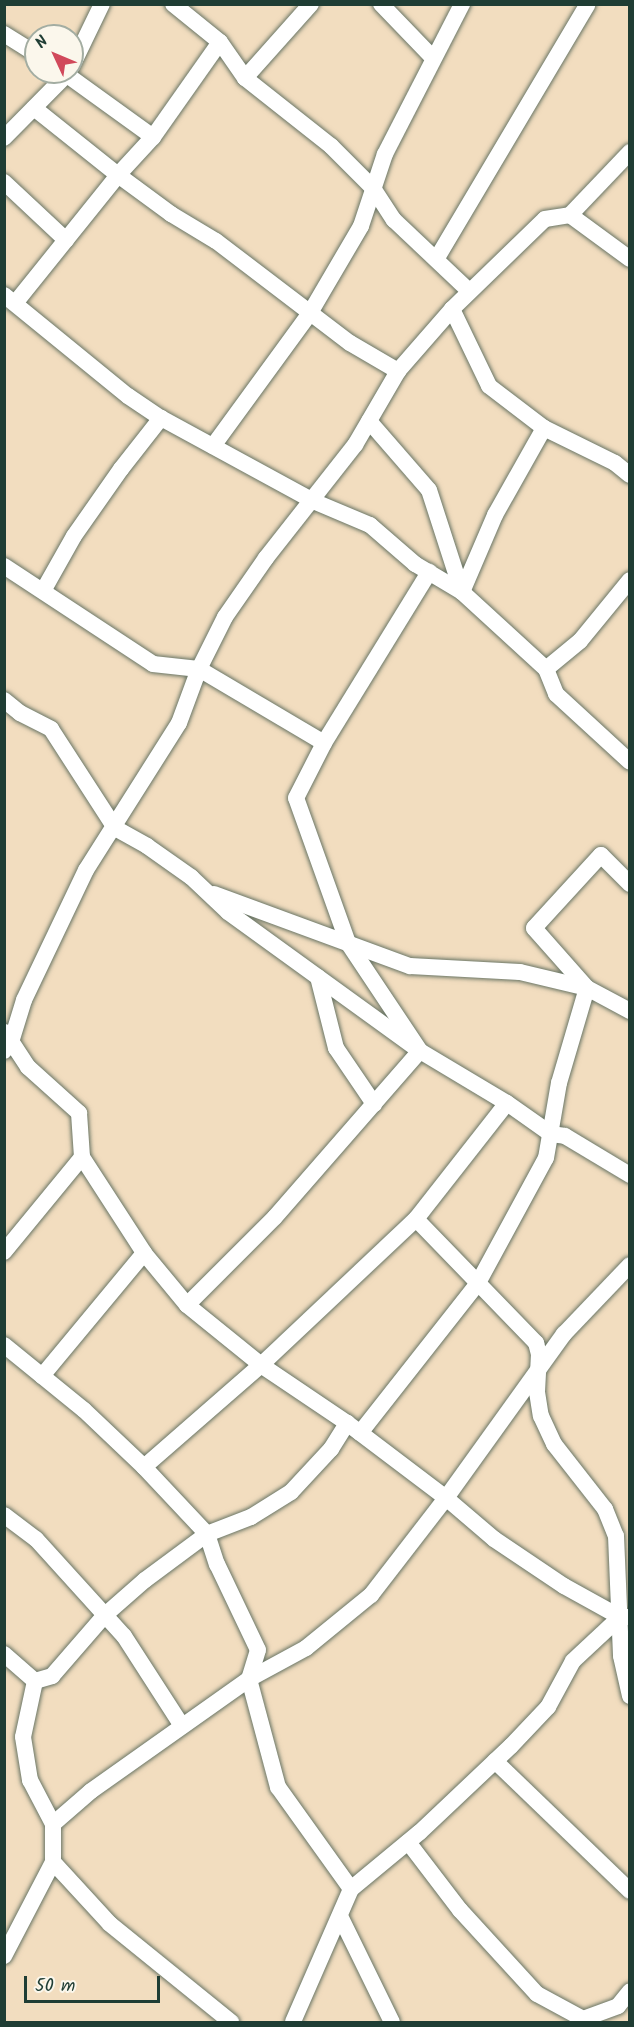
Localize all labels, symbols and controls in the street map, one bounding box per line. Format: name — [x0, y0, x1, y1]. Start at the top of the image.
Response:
north arrow — [24, 24, 84, 84]
text: N — [30, 30, 55, 55]
scale bar — [27, 1964, 164, 2002]
text: 50 m — [35, 1972, 75, 2001]

